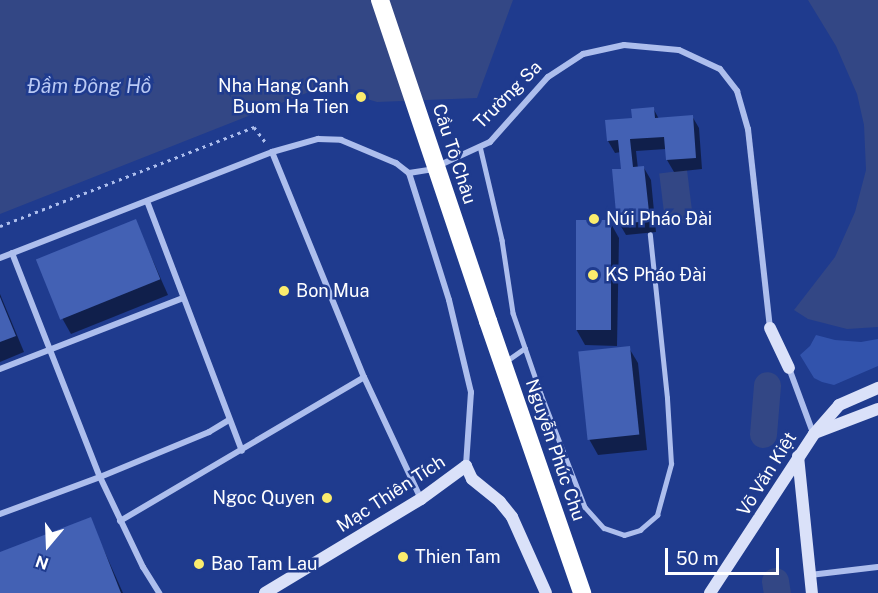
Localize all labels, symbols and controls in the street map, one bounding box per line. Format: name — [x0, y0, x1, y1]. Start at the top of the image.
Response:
street label: Trường Sa — [470, 57, 546, 133]
water label: Đầm Đông Hồ — [27, 74, 151, 98]
place label: Nha Hang Canh Buom Ha Tien — [218, 76, 349, 118]
marker: Nha Hang Canh Buom Ha Tien — [354, 90, 368, 104]
street label: Cầu Tô Châu — [428, 101, 480, 207]
place label: Núi Pháo Đài — [606, 208, 712, 230]
marker: Núi Pháo Đài — [587, 212, 601, 226]
place label: KS Pháo Đài — [605, 264, 707, 286]
marker: KS Pháo Đài — [586, 268, 600, 282]
place label: Bon Mua — [296, 280, 369, 302]
marker: Bon Mua — [277, 284, 291, 298]
street label: Nguyễn Phúc Chu — [521, 376, 589, 524]
street label: Võ Văn Kiệt — [733, 428, 801, 520]
street label: Mạc Thiên Tích — [333, 451, 449, 537]
place label: Ngoc Quyen — [212, 487, 315, 509]
marker: Ngoc Quyen — [320, 491, 334, 505]
north arrow — [18, 515, 78, 575]
scale bar — [668, 536, 782, 574]
place label: Thien Tam — [415, 546, 501, 568]
text: 50 m — [676, 548, 719, 569]
marker: Thien Tam — [396, 550, 410, 564]
text: N — [33, 551, 51, 574]
place label: Bao Tam Lau — [211, 553, 318, 575]
marker: Bao Tam Lau — [192, 557, 206, 571]

